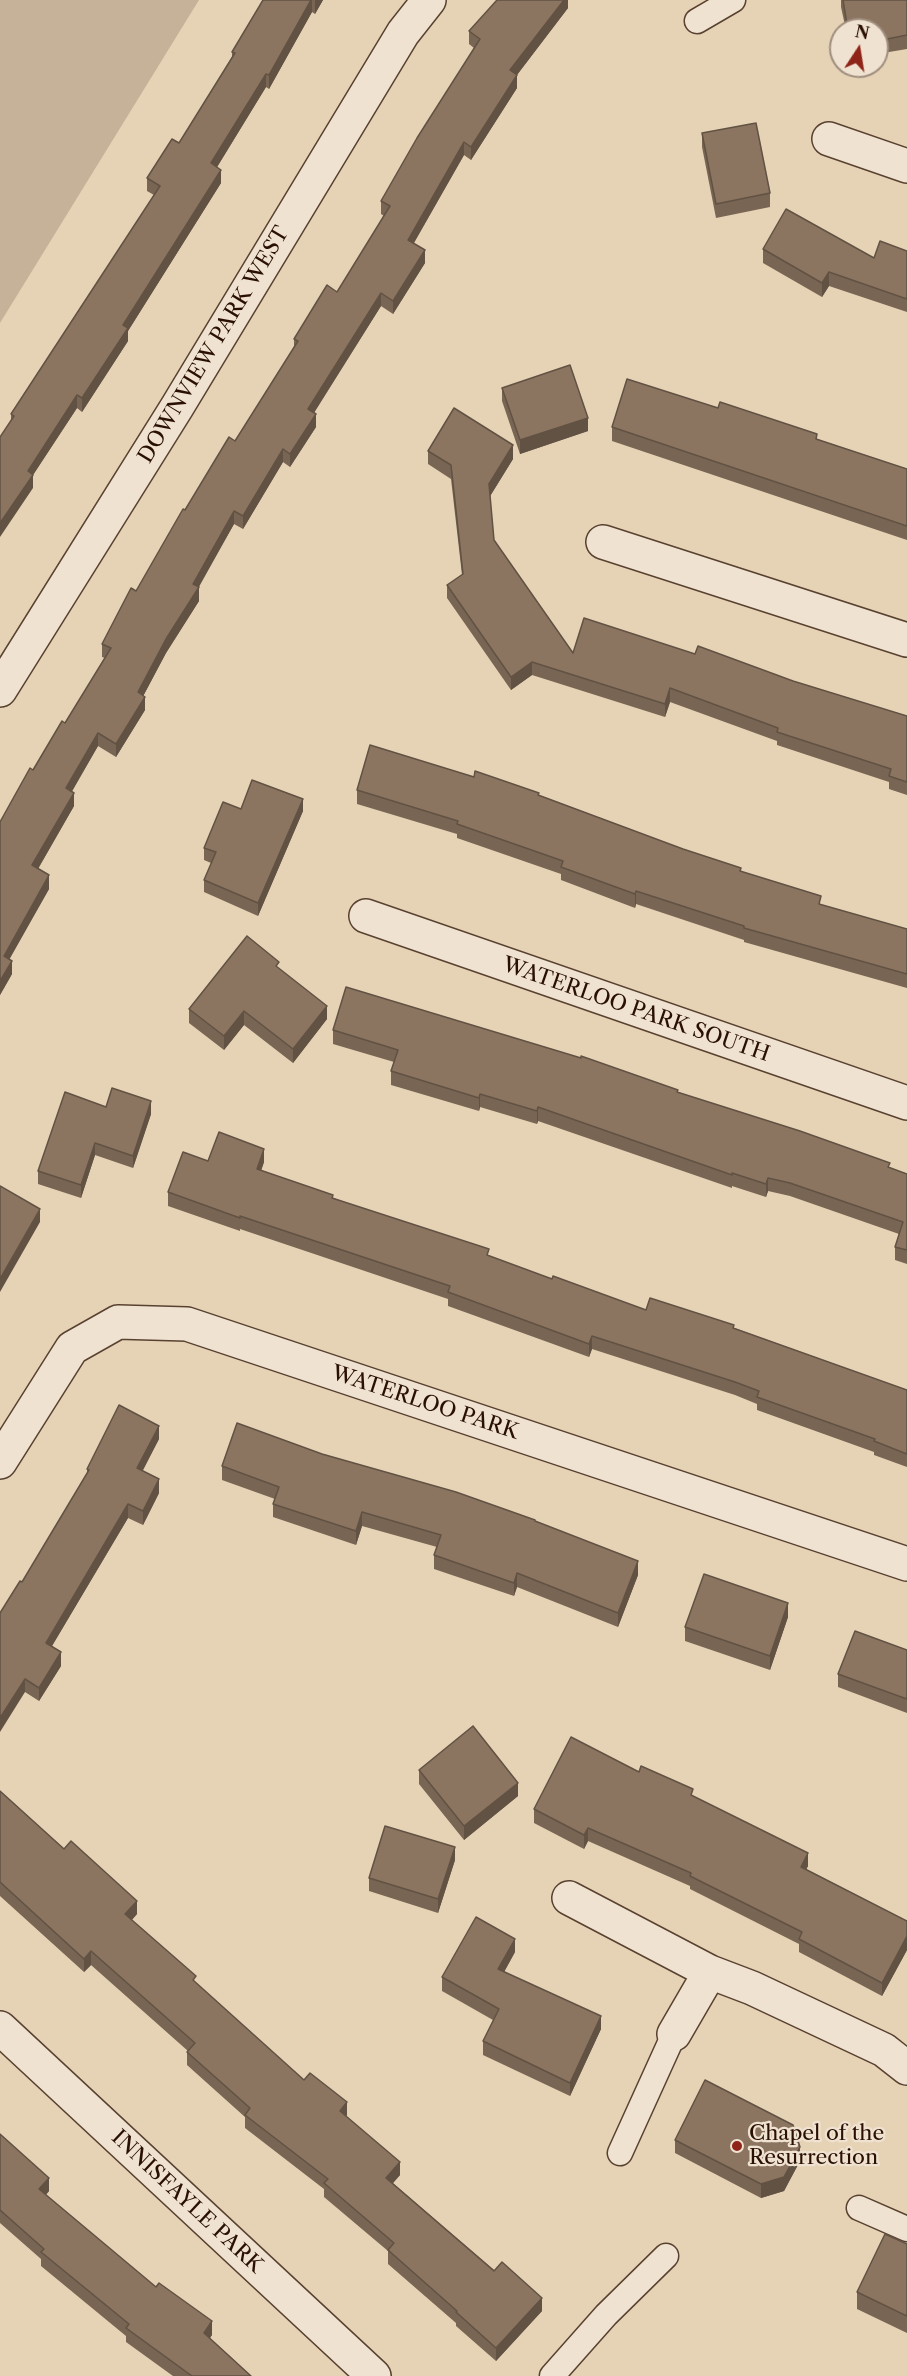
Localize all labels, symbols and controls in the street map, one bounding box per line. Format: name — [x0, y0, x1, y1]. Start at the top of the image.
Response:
north arrow — [829, 18, 889, 78]
text: N — [853, 21, 871, 44]
street label: DOWNVIEW PARK WEST — [133, 222, 295, 468]
street label: WATERLOO PARK SOUTH — [499, 952, 773, 1068]
street label: WATERLOO PARK — [328, 1361, 522, 1445]
place label: Chapel of the Resurrection — [749, 2121, 884, 2171]
street label: INNISFAYLE PARK — [106, 2125, 268, 2279]
marker: Chapel of the Resurrection — [730, 2139, 744, 2153]

